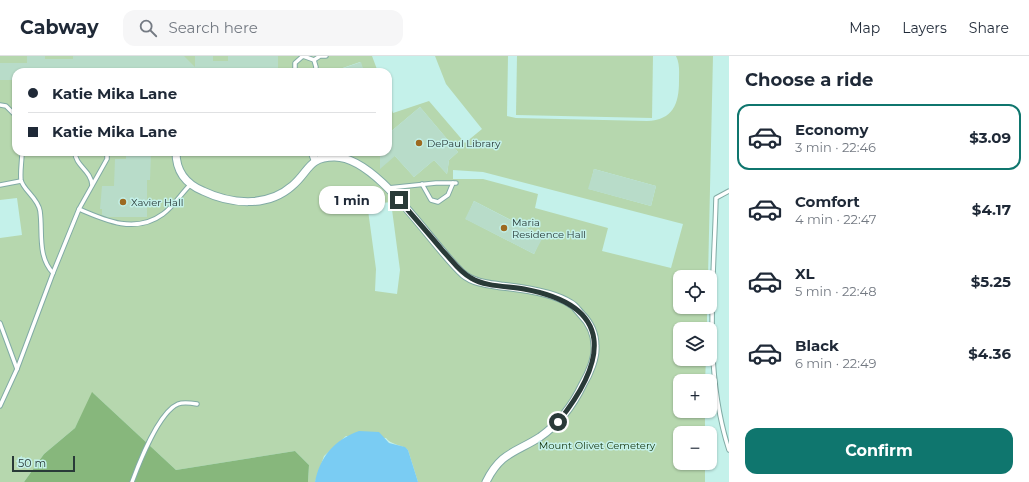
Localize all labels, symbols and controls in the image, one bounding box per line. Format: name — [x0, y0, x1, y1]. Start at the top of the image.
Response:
search box — [123, 10, 403, 46]
text: Cabway — [20, 16, 99, 39]
icon: search — [137, 17, 159, 39]
text: Search here — [169, 18, 258, 37]
text: Map — [849, 19, 880, 37]
text: Layers — [902, 19, 947, 37]
text: Share — [969, 19, 1009, 37]
text: Choose a ride — [745, 69, 873, 91]
text: Katie Mika Lane — [52, 84, 177, 103]
icon: car — [747, 119, 783, 155]
text: Economy — [795, 120, 868, 139]
text: Katie Mika Lane — [52, 122, 177, 141]
text: $3.09 — [969, 128, 1011, 147]
place label: DePaul Library — [427, 137, 501, 150]
marker: DePaul Library — [414, 138, 424, 148]
text: 3 min · 22:46 — [795, 139, 876, 155]
callout: 1 min — [319, 186, 385, 214]
route end — [390, 191, 408, 209]
icon: car — [747, 191, 783, 227]
text: 1 min — [334, 192, 370, 208]
text: Comfort — [795, 192, 860, 211]
place label: Xavier Hall — [131, 196, 183, 209]
marker: Xavier Hall — [118, 197, 128, 207]
text: $4.17 — [972, 200, 1011, 219]
text: 4 min · 22:47 — [795, 211, 876, 227]
place label: Maria Residence Hall — [512, 216, 586, 241]
marker: Maria Residence Hall — [499, 223, 509, 233]
icon: car — [747, 263, 783, 299]
text: XL — [795, 264, 814, 283]
map controls — [673, 270, 717, 470]
button: locate — [673, 270, 717, 314]
text: $5.25 — [971, 272, 1011, 291]
text: 5 min · 22:48 — [795, 283, 876, 299]
button: layers — [673, 322, 717, 366]
icon: car — [747, 335, 783, 371]
text: Black — [795, 336, 839, 355]
text: $4.36 — [968, 344, 1011, 363]
text: 6 min · 22:49 — [795, 355, 876, 371]
button: + — [673, 374, 717, 418]
route start — [549, 413, 567, 431]
button: − — [673, 426, 717, 470]
button: Confirm — [745, 428, 1013, 474]
park label: Mount Olivet Cemetery — [539, 439, 656, 452]
scale bar — [12, 454, 75, 473]
text: 50 m — [18, 456, 46, 470]

